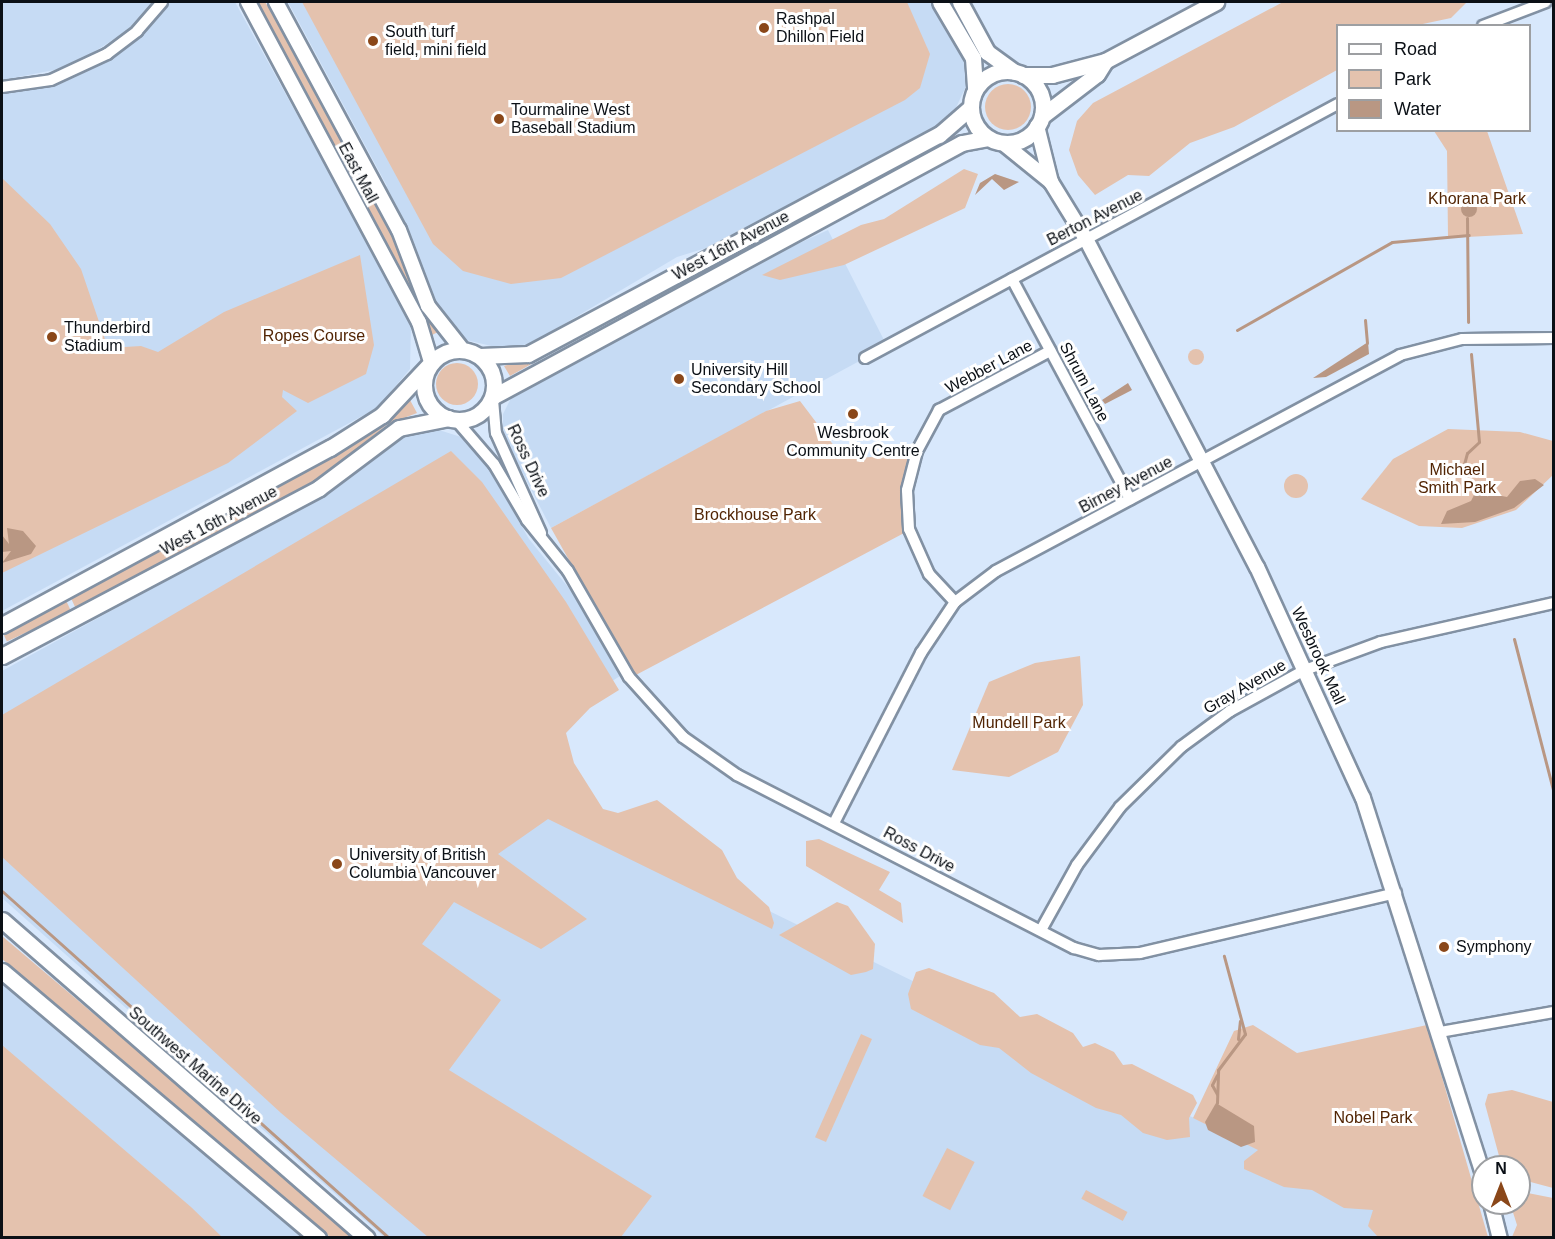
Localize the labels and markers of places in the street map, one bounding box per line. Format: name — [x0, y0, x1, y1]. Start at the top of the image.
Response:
place label: Rashpal Dhillon Field — [776, 9, 864, 47]
marker: Rashpal Dhillon Field — [757, 21, 771, 35]
place label: South turf field, mini field — [385, 22, 486, 60]
marker: South turf field, mini field — [366, 34, 380, 48]
place label: Tourmaline West Baseball Stadium — [511, 100, 636, 138]
marker: Tourmaline West Baseball Stadium — [492, 112, 506, 126]
place label: Thunderbird Stadium — [64, 318, 150, 356]
marker: Thunderbird Stadium — [45, 330, 59, 344]
place label: University Hill Secondary School — [691, 360, 821, 398]
marker: University Hill Secondary School — [672, 372, 686, 386]
marker: Wesbrook Community Centre — [846, 407, 860, 421]
place label: Wesbrook Community Centre — [786, 423, 920, 461]
place label: University of British Columbia Vancouver — [349, 845, 496, 883]
marker: University of British Columbia Vancouver — [330, 857, 344, 871]
place label: Symphony — [1456, 937, 1532, 957]
marker: Symphony — [1437, 940, 1451, 954]

